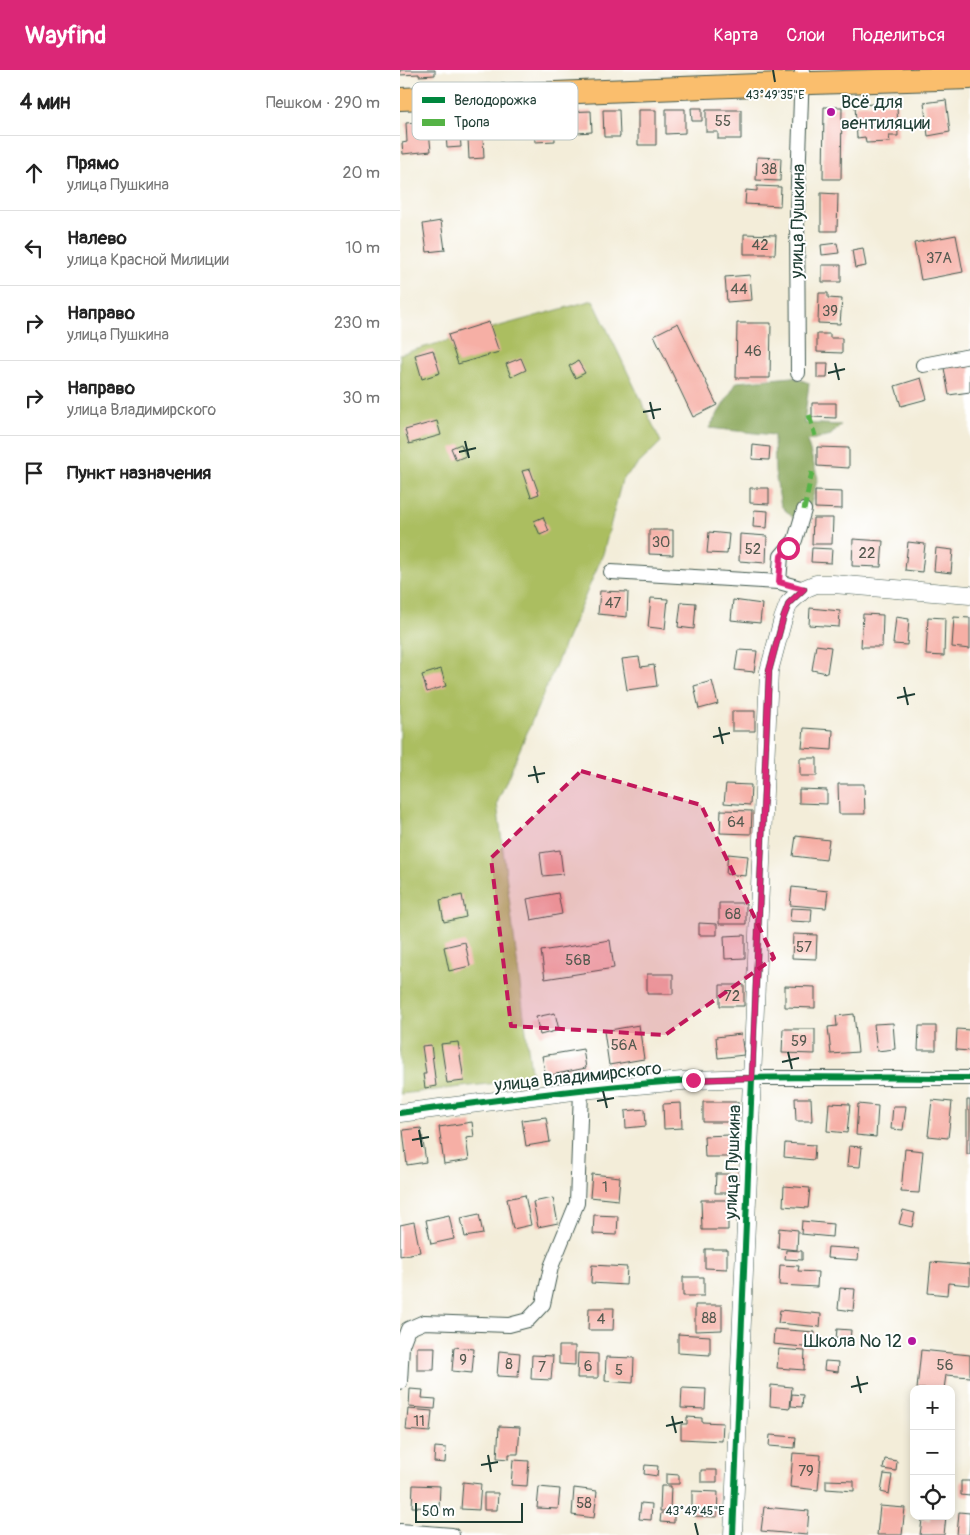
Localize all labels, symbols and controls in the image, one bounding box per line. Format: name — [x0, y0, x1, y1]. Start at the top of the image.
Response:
text: Wayfind — [25, 21, 106, 50]
text: Карта — [714, 24, 758, 47]
text: Слои — [786, 24, 824, 47]
text: Поделиться — [852, 24, 945, 47]
legend — [412, 82, 578, 140]
text: 43°49'35"E — [746, 88, 804, 103]
text: 4 мин — [20, 89, 70, 116]
place label: Всё для вентиляции — [841, 91, 930, 135]
text: Велодорожка — [454, 92, 536, 109]
text: Пешком · 290 m — [266, 93, 380, 113]
marker: Всё для вентиляции — [825, 106, 837, 118]
house number: 55 — [715, 112, 731, 131]
text: Тропа — [454, 114, 490, 131]
text: Прямо — [67, 151, 119, 175]
icon: ahead — [20, 159, 48, 187]
house number: 38 — [761, 160, 777, 179]
text: 20 m — [342, 163, 380, 183]
street label: улица Пушкина — [785, 164, 810, 279]
text: улица Пушкина — [67, 175, 169, 195]
text: Налево — [67, 226, 127, 250]
icon: left — [20, 234, 48, 262]
house number: 42 — [751, 236, 769, 255]
text: 10 m — [345, 238, 380, 258]
house number: 37А — [926, 249, 952, 268]
text: улица Красной Милиции — [67, 250, 229, 270]
house number: 44 — [730, 280, 748, 299]
text: Направо — [67, 301, 135, 325]
house number: 39 — [822, 302, 838, 321]
icon: right — [20, 309, 48, 337]
text: 230 m — [334, 313, 380, 333]
text: улица Пушкина — [67, 325, 169, 345]
house number: 46 — [744, 342, 762, 361]
text: Направо — [67, 376, 135, 400]
icon: right — [20, 384, 48, 412]
text: 30 m — [342, 388, 380, 408]
text: улица Владимирского — [67, 400, 216, 420]
icon: arrive — [20, 459, 48, 487]
text: Пункт назначения — [67, 461, 211, 485]
house number: 30 — [652, 533, 670, 552]
route start — [777, 537, 800, 560]
house number: 52 — [745, 540, 761, 559]
house number: 22 — [859, 544, 875, 563]
house number: 47 — [605, 594, 621, 613]
house number: 64 — [727, 813, 745, 832]
house number: 68 — [725, 905, 742, 924]
house number: 57 — [796, 938, 812, 957]
house number: 56В — [565, 951, 591, 970]
house number: 72 — [724, 987, 740, 1006]
house number: 59 — [791, 1032, 807, 1051]
house number: 56А — [611, 1036, 638, 1055]
street label: улица Владимирского — [492, 1057, 663, 1097]
route end — [682, 1069, 705, 1092]
street label: улица Пушкина — [719, 1104, 746, 1221]
house number: 1 — [602, 1178, 608, 1197]
house number: 88 — [701, 1309, 717, 1328]
house number: 4 — [597, 1310, 606, 1329]
place label: Школа № 12 — [804, 1330, 902, 1353]
marker: Школа № 12 — [906, 1335, 918, 1347]
house number: 9 — [459, 1351, 467, 1370]
house number: 8 — [505, 1355, 513, 1374]
house number: 56 — [937, 1356, 953, 1375]
house number: 6 — [584, 1357, 592, 1376]
house number: 7 — [538, 1358, 546, 1377]
house number: 5 — [615, 1361, 623, 1380]
map controls — [910, 1385, 955, 1520]
button: + — [910, 1385, 955, 1430]
house number: 11 — [413, 1412, 425, 1431]
button: − — [910, 1430, 955, 1475]
house number: 79 — [798, 1462, 814, 1481]
button: locate — [910, 1475, 955, 1520]
house number: 58 — [576, 1494, 592, 1513]
scale bar — [415, 1500, 522, 1523]
text: 50 m — [422, 1503, 455, 1520]
text: 43°49'45"E — [665, 1504, 725, 1519]

